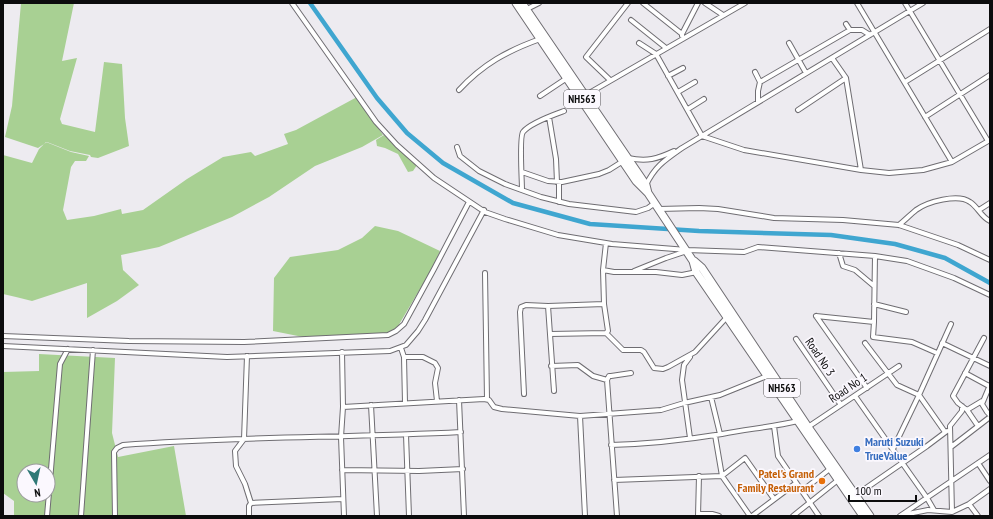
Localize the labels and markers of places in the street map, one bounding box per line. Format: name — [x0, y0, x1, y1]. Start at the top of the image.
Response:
place label: Maruti Suzuki TrueValue — [865, 434, 924, 463]
marker: Maruti Suzuki TrueValue — [852, 444, 862, 454]
place label: Patel's Grand Family Restaurant — [737, 466, 814, 495]
marker: Patel's Grand Family Restaurant — [817, 476, 827, 486]

